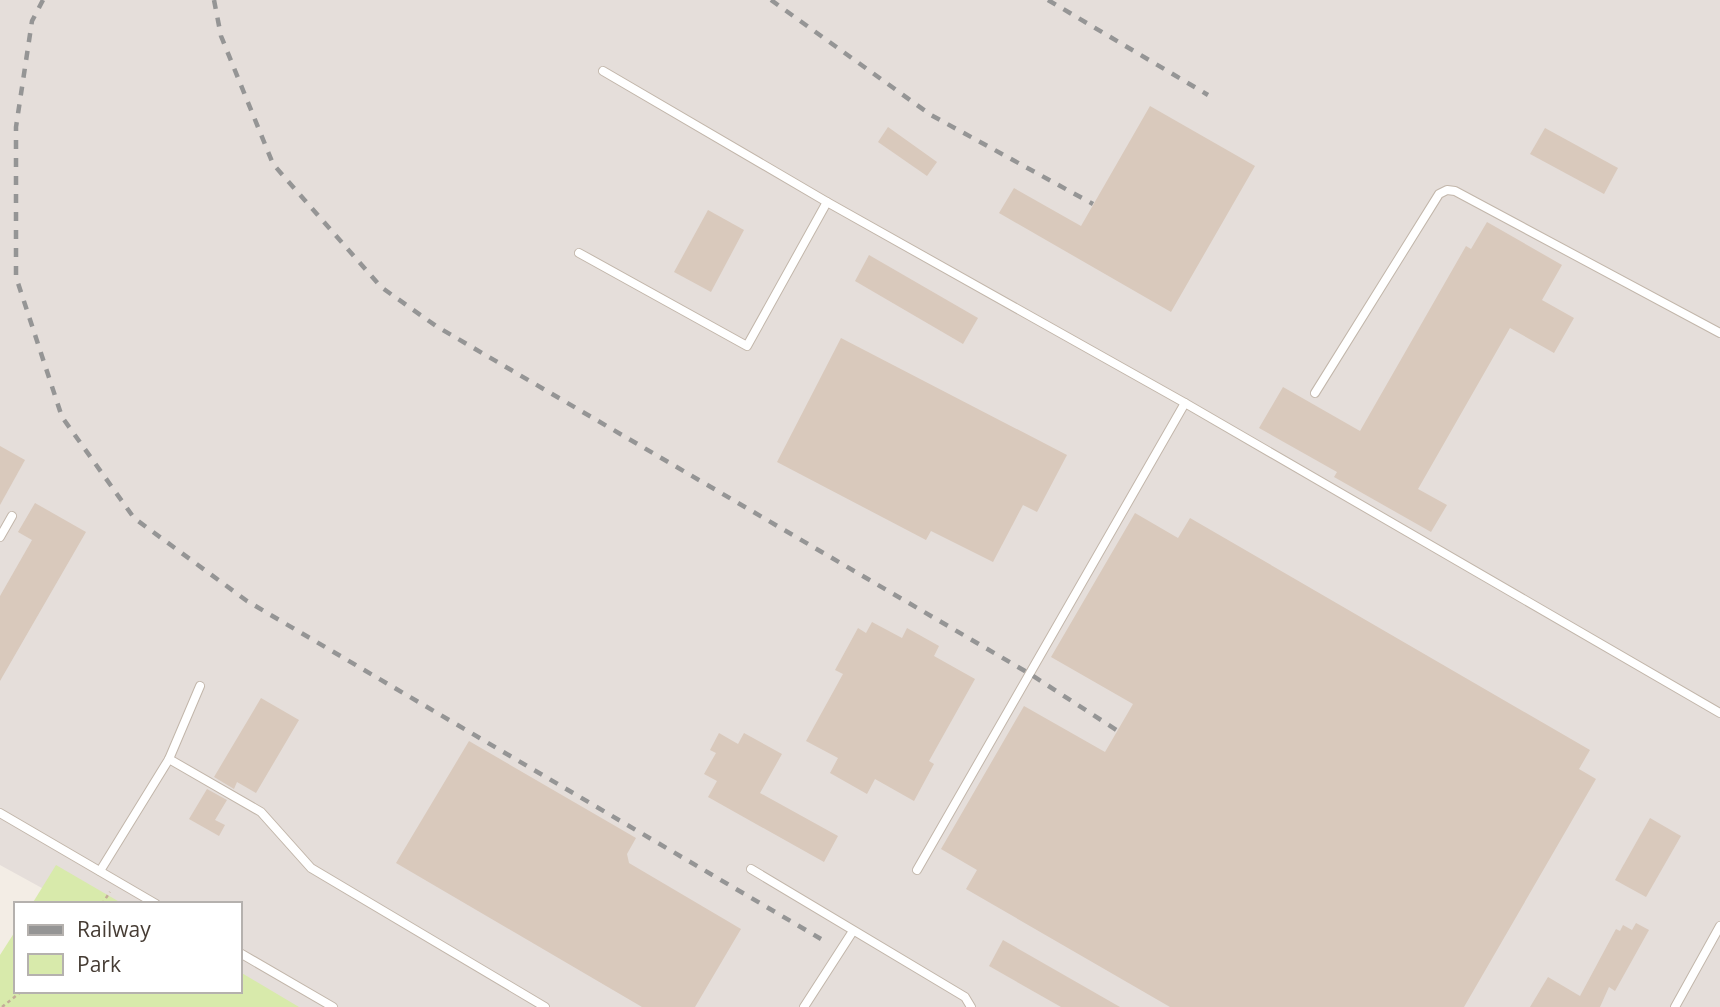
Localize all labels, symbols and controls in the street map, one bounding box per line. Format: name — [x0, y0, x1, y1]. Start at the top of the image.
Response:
legend — [14, 902, 242, 993]
text: Railway — [77, 915, 151, 943]
text: Park — [77, 950, 121, 978]

